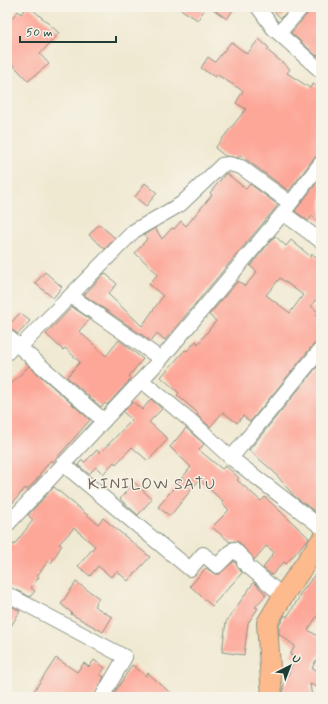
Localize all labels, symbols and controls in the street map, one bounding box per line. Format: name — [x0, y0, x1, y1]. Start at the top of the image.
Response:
scale bar — [20, 18, 116, 44]
text: 50 m — [26, 25, 53, 41]
district label: KINILOW SATU — [88, 474, 216, 495]
north arrow — [270, 646, 310, 686]
text: U — [289, 652, 303, 667]

